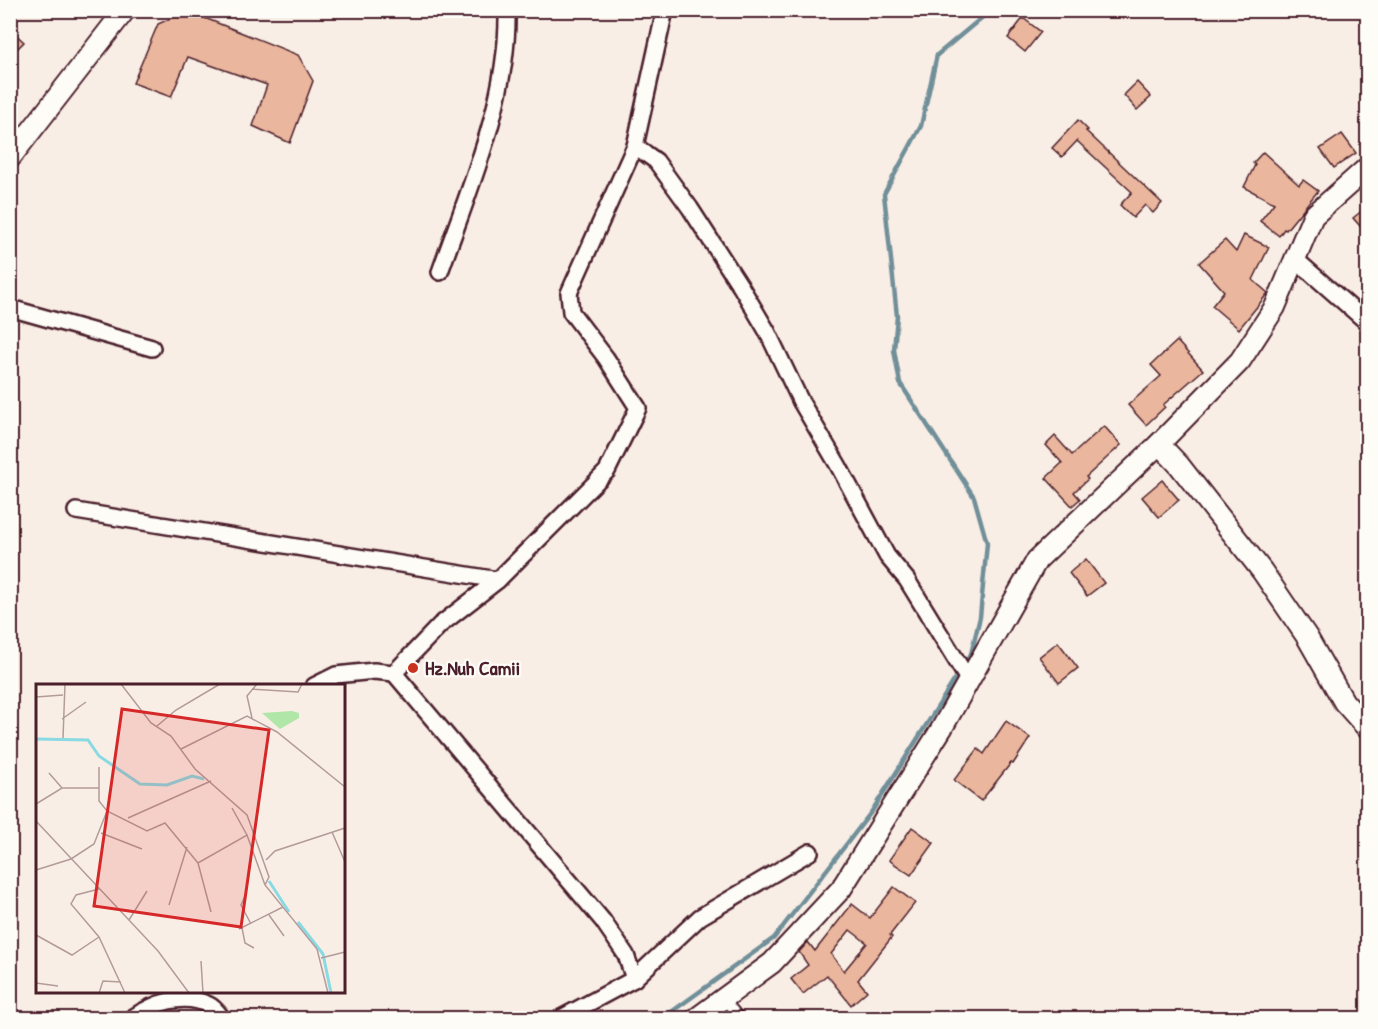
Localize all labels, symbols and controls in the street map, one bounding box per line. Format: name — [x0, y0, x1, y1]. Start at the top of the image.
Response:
place label: Hz.Nuh Camii — [425, 654, 520, 681]
marker: Hz.Nuh Camii — [406, 661, 420, 675]
inset map — [36, 684, 345, 993]

